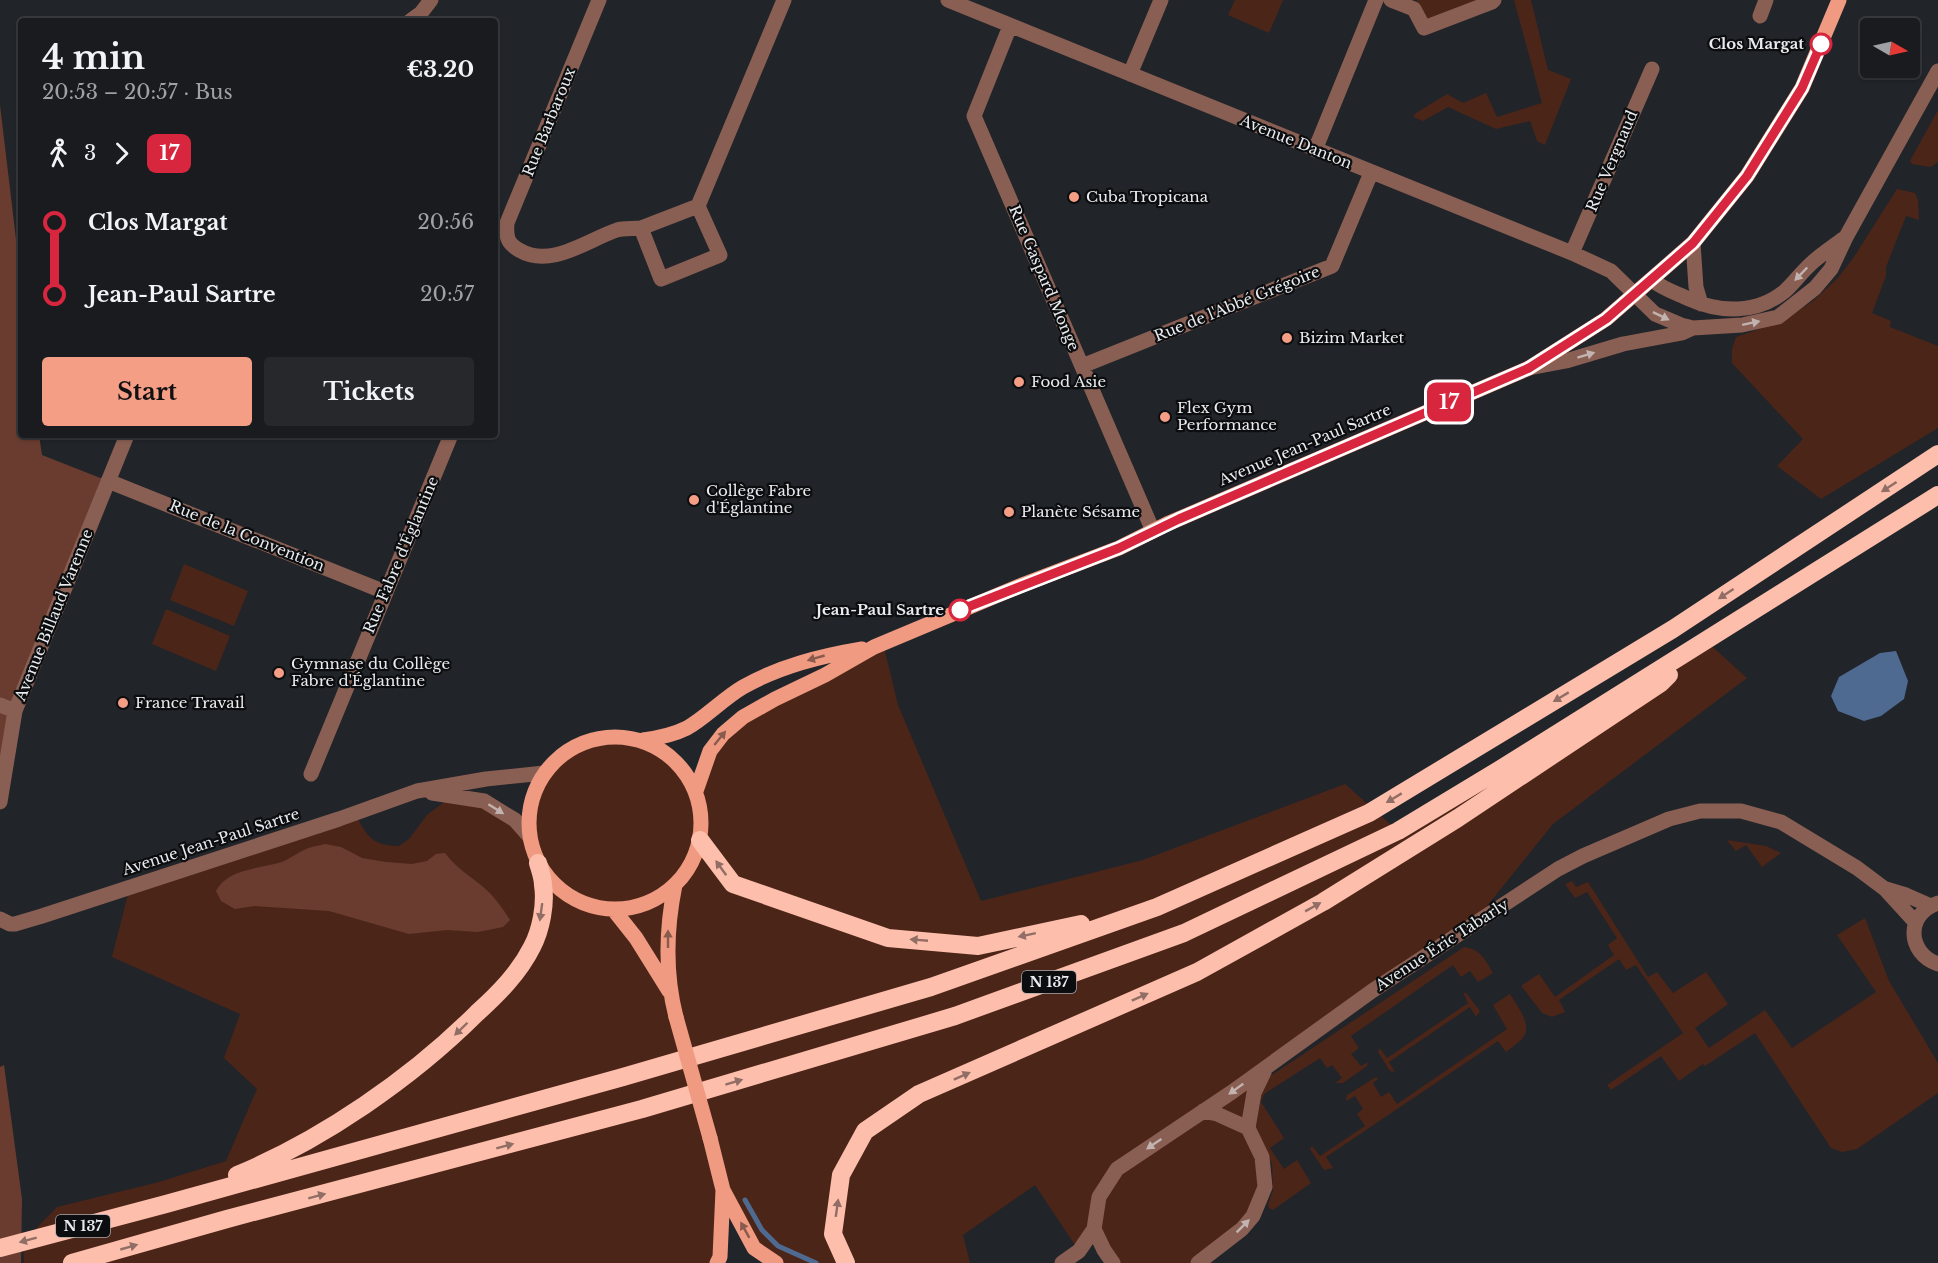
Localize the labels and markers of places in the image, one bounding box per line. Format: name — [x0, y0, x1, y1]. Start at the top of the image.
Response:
marker: Clos Margat — [1810, 33, 1832, 55]
place label: Clos Margat — [1709, 34, 1804, 53]
place label: Cuba Tropicana — [1086, 187, 1209, 206]
marker: Cuba Tropicana — [1067, 190, 1081, 204]
place label: Bizim Market — [1299, 328, 1405, 347]
marker: Bizim Market — [1280, 331, 1294, 345]
place label: Food Asie — [1031, 372, 1106, 391]
marker: Food Asie — [1012, 375, 1026, 389]
place label: Flex Gym Performance — [1177, 398, 1277, 434]
marker: Flex Gym Performance — [1158, 410, 1172, 424]
place label: Collège Fabre d'Églantine — [706, 481, 811, 517]
marker: Collège Fabre d'Églantine — [687, 493, 701, 507]
place label: Planète Sésame — [1021, 502, 1140, 521]
marker: Planète Sésame — [1002, 505, 1016, 519]
marker: Jean-Paul Sartre — [949, 599, 971, 621]
place label: Jean-Paul Sartre — [813, 600, 944, 619]
place label: Gymnase du Collège Fabre d'Églantine — [291, 654, 450, 690]
marker: Gymnase du Collège Fabre d'Églantine — [272, 666, 286, 680]
place label: France Travail — [135, 693, 245, 712]
marker: France Travail — [116, 696, 130, 710]

